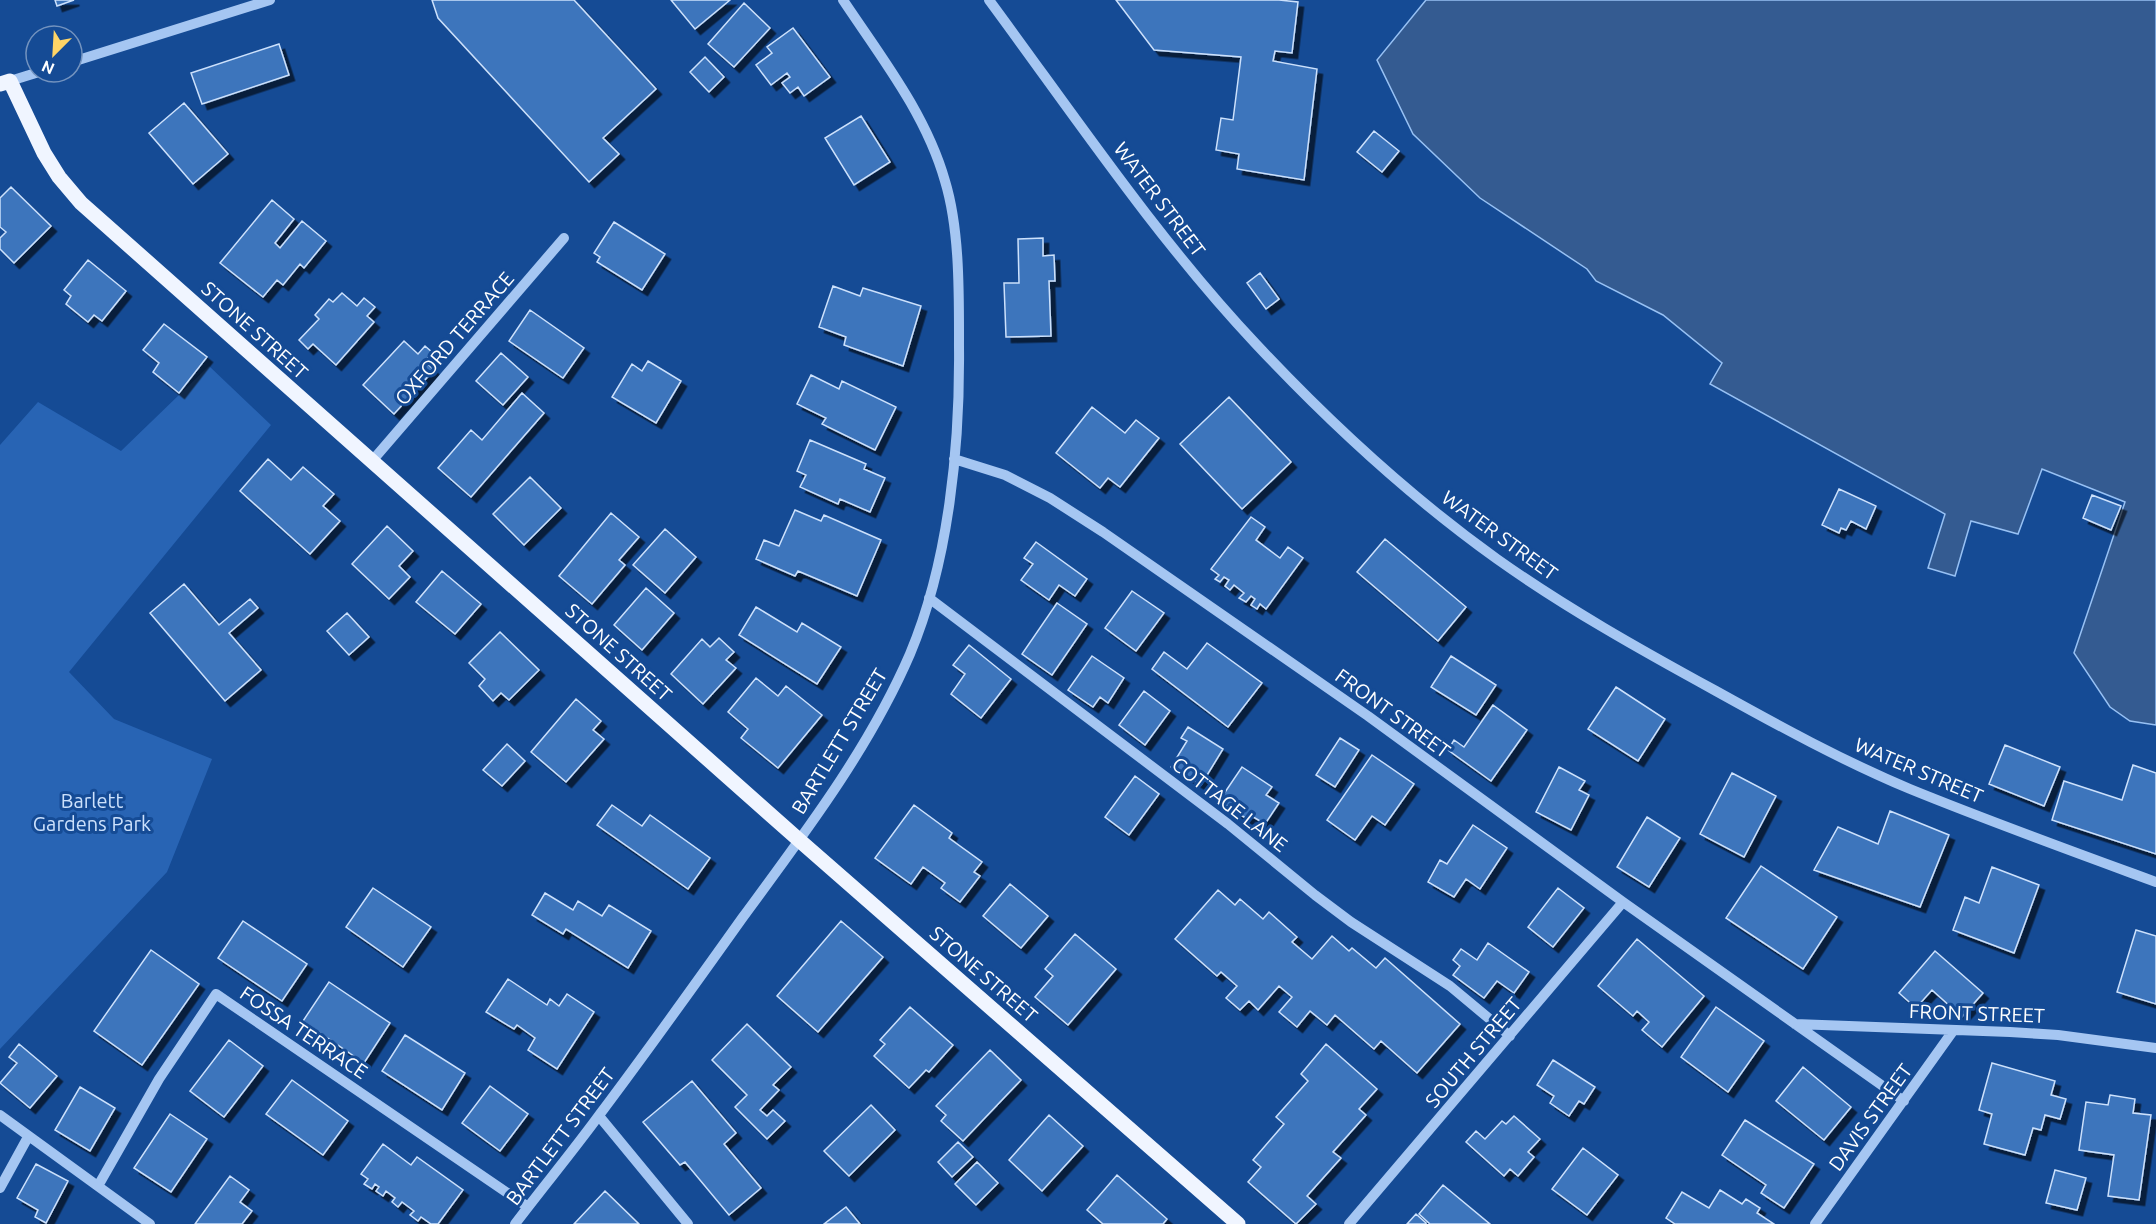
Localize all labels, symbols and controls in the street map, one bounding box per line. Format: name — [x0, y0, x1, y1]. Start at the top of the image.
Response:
north arrow — [24, 24, 84, 84]
text: N — [39, 57, 57, 78]
street label: WATER STREET — [1110, 137, 1210, 261]
street label: OXFORD TERRACE — [390, 267, 518, 409]
street label: STONE STREET — [197, 276, 313, 384]
street label: WATER STREET — [1438, 485, 1562, 585]
street label: STONE STREET — [561, 598, 677, 706]
street label: BARTLETT STREET — [787, 664, 891, 818]
street label: FRONT STREET — [1331, 664, 1455, 762]
street label: WATER STREET — [1851, 733, 1987, 807]
street label: COTTAGE LANE — [1168, 752, 1292, 856]
park label: Barlett Gardens Park — [33, 789, 151, 835]
street label: STONE STREET — [926, 921, 1042, 1027]
street label: FOSSA TERRACE — [236, 981, 372, 1083]
street label: SOUTH STREET — [1420, 992, 1526, 1112]
street label: FRONT STREET — [1909, 999, 2045, 1027]
street label: DAVIS STREET — [1824, 1059, 1916, 1175]
street label: BARTLETT STREET — [501, 1063, 619, 1209]

